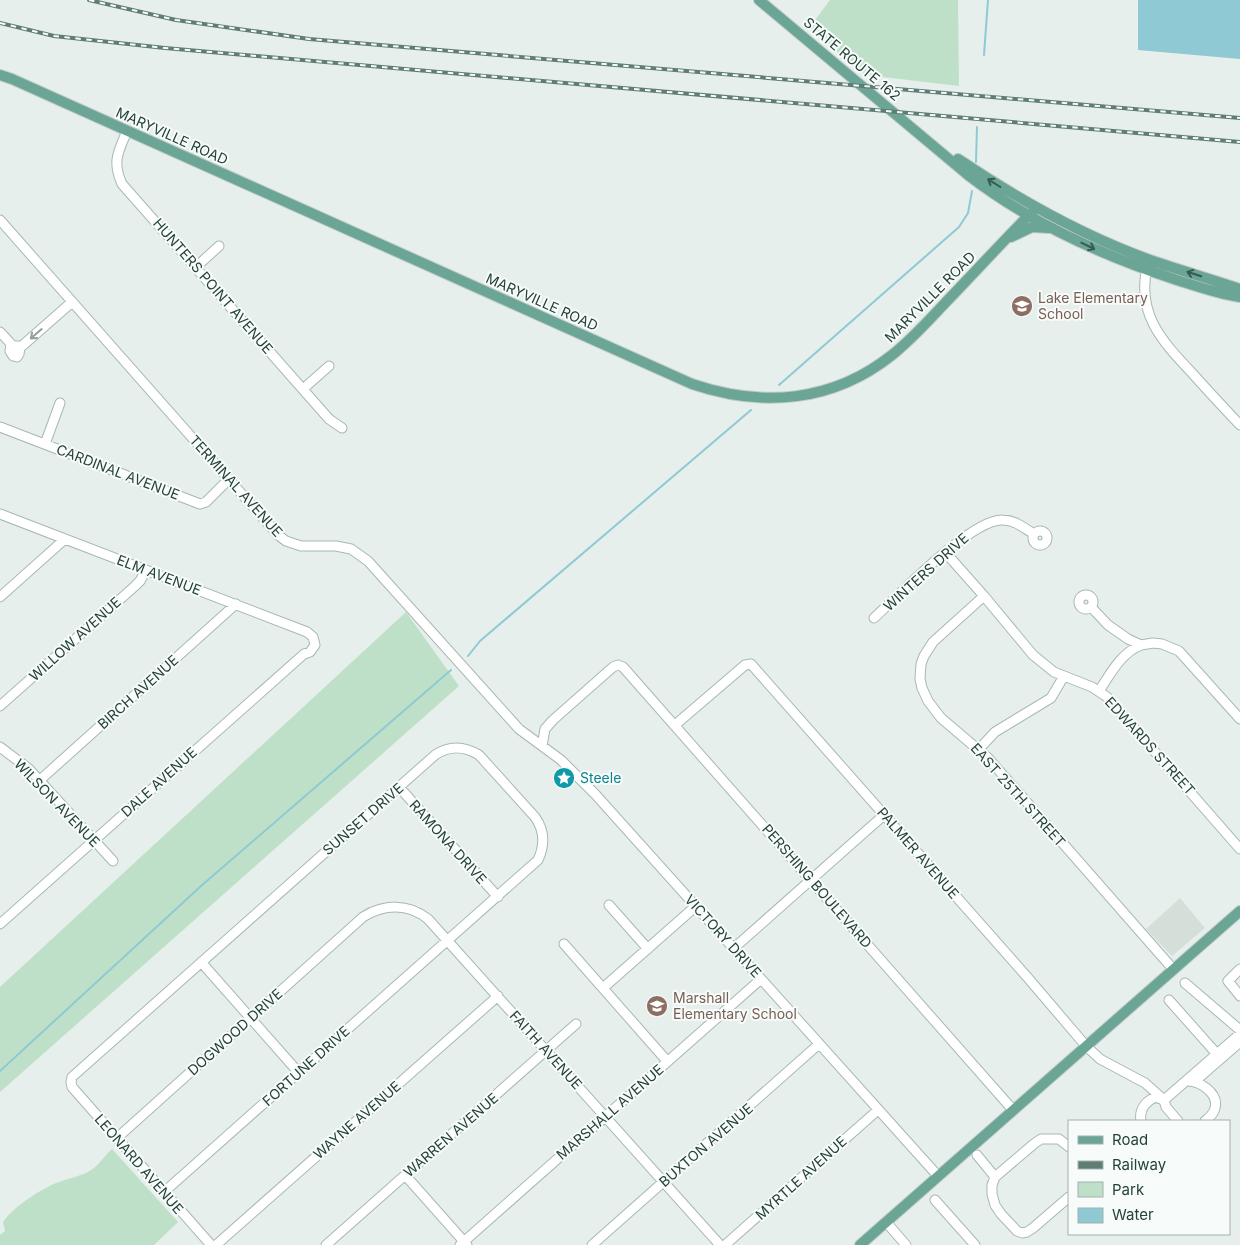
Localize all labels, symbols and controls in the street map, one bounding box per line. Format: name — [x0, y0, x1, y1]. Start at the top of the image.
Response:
street label: STATE ROUTE 162 — [800, 13, 904, 104]
street label: MARYVILLE ROAD — [113, 103, 231, 168]
one-way arrow — [987, 177, 1001, 187]
street label: HUNTERS POINT AVENUE — [150, 214, 277, 357]
one-way arrow — [1080, 241, 1095, 251]
street label: MARYVILLE ROAD — [881, 248, 978, 345]
street label: MARYVILLE ROAD — [483, 269, 601, 334]
one-way arrow — [1186, 269, 1202, 278]
place label: Lake Elementary School — [1038, 289, 1148, 322]
school or university icon: Lake Elementary School — [1010, 294, 1034, 318]
one-way arrow — [30, 328, 43, 339]
street label: TERMINAL AVENUE — [186, 431, 287, 540]
street label: CARDINAL AVENUE — [54, 440, 182, 503]
street label: WINTERS DRIVE — [880, 529, 972, 614]
street label: ELM AVENUE — [115, 551, 204, 598]
street label: WILLOW AVENUE — [25, 593, 124, 684]
street label: BIRCH AVENUE — [94, 651, 181, 732]
street label: EDWARDS STREET — [1102, 693, 1199, 798]
street label: EAST 25TH STREET — [967, 739, 1069, 850]
street label: DALE AVENUE — [117, 743, 200, 820]
street label: WILSON AVENUE — [11, 755, 104, 850]
place icon: Steele — [552, 766, 576, 790]
place label: Steele — [580, 769, 621, 786]
street label: SUNSET DRIVE — [319, 779, 406, 858]
street label: RAMONA DRIVE — [406, 796, 491, 887]
street label: PALMER AVENUE — [874, 803, 963, 902]
street label: PERSHING BOULEVARD — [759, 820, 876, 951]
street label: VICTORY DRIVE — [682, 891, 765, 981]
street label: DOGWOOD DRIVE — [184, 985, 285, 1079]
place label: Marshall Elementary School — [673, 989, 797, 1022]
school or university icon: Marshall Elementary School — [645, 994, 669, 1018]
street label: FAITH AVENUE — [507, 1007, 586, 1092]
street label: FORTUNE DRIVE — [259, 1022, 353, 1109]
street label: MARSHALL AVENUE — [553, 1060, 667, 1163]
street label: WAYNE AVENUE — [310, 1077, 404, 1162]
street label: WARREN AVENUE — [400, 1089, 501, 1180]
street label: BUXTON AVENUE — [655, 1099, 756, 1190]
street label: LEONARD AVENUE — [91, 1110, 187, 1217]
legend — [1068, 1120, 1230, 1235]
text: Road — [1112, 1130, 1148, 1149]
street label: MYRTLE AVENUE — [752, 1132, 850, 1223]
text: Railway — [1112, 1155, 1167, 1174]
text: Park — [1112, 1180, 1145, 1199]
text: Water — [1112, 1205, 1154, 1224]

